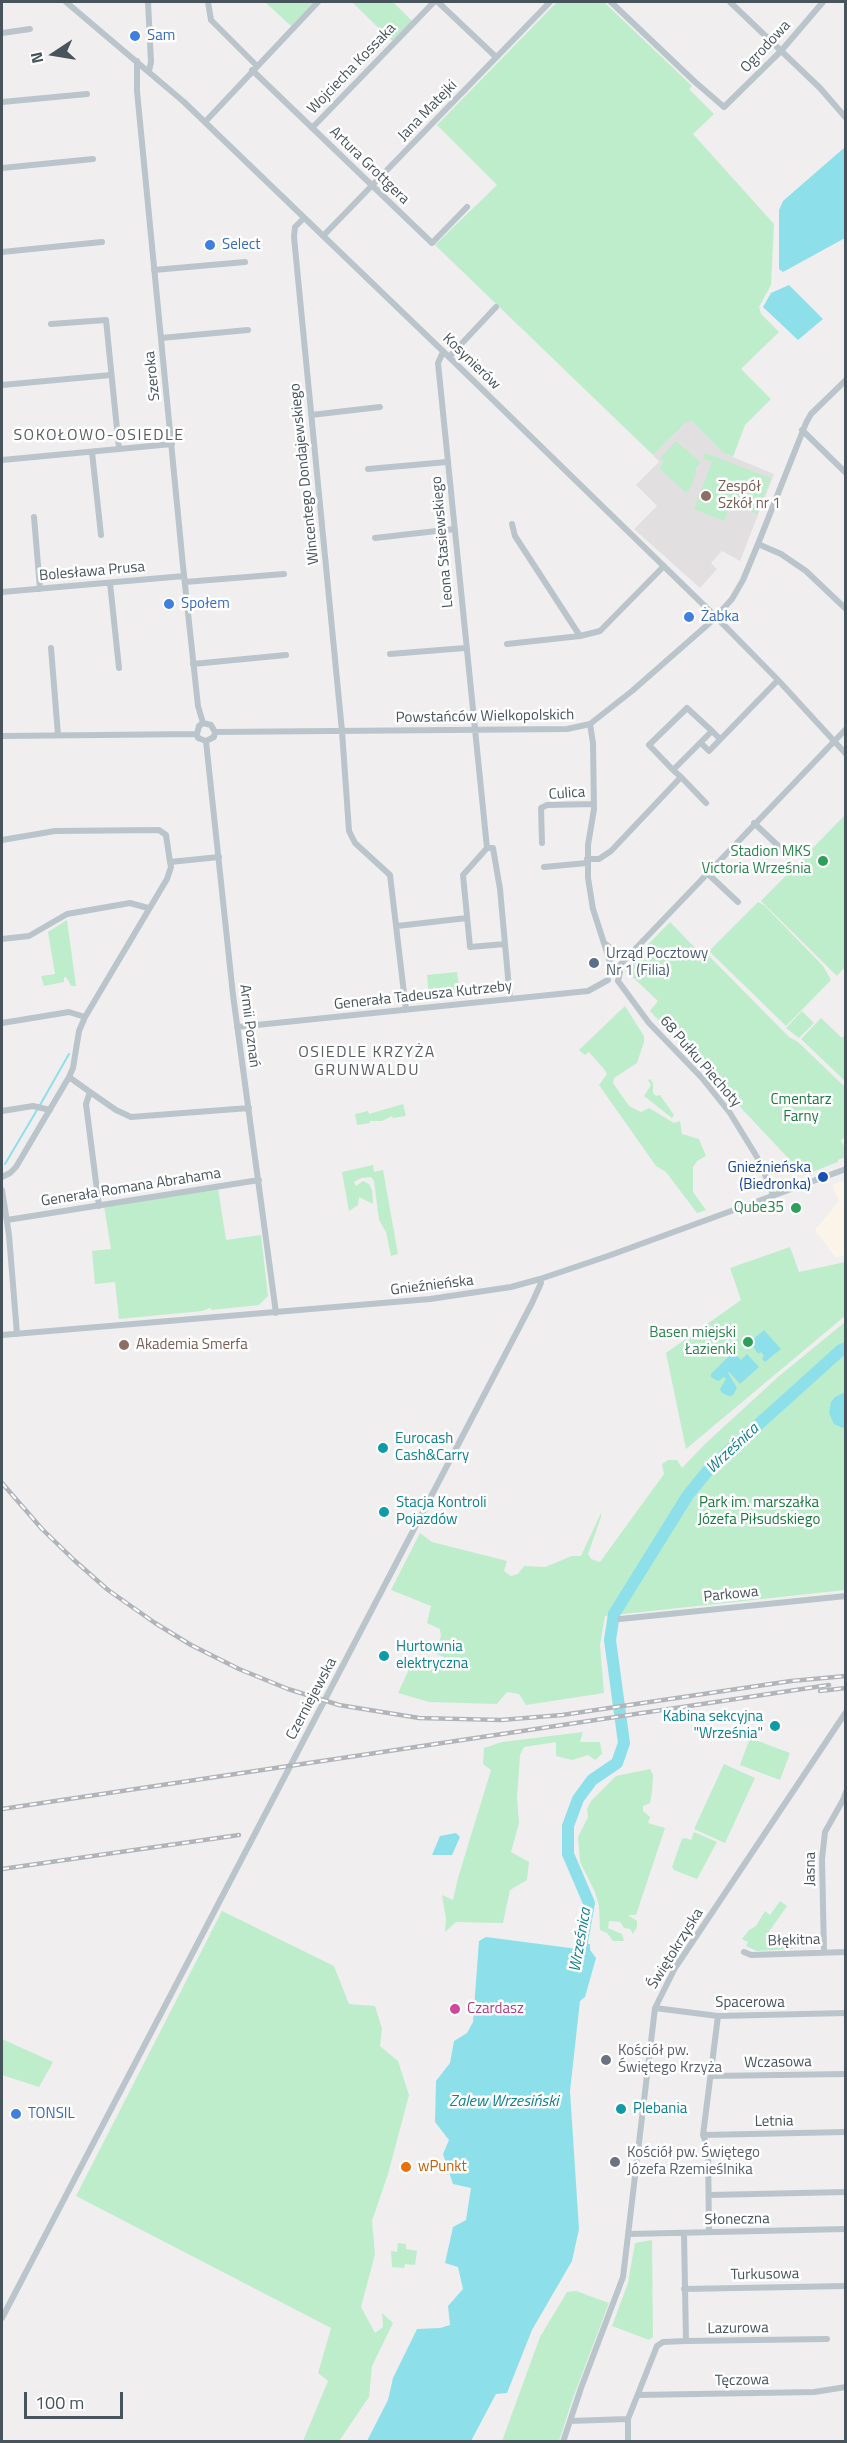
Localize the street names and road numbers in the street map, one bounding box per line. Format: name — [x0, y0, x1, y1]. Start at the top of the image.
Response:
street label: Ogrodowa — [737, 17, 795, 77]
street label: Wojciecha Kossaka — [304, 20, 400, 118]
street label: Jana Matejki — [395, 77, 461, 145]
street label: Artura Grottgera — [325, 123, 413, 209]
street label: Kosynierów — [438, 330, 504, 394]
street label: Szeroka — [141, 350, 165, 402]
street label: Wincentego Dondajewskiego — [287, 382, 323, 566]
street label: Leona Stasiewskiego — [428, 475, 458, 609]
street label: Bolesława Prusa — [38, 558, 146, 586]
street label: Powstańców Wielkopolskich — [395, 706, 575, 728]
street label: Culica — [548, 784, 586, 804]
street label: Generała Tadeusza Kutrzeby — [333, 978, 513, 1014]
street label: Armii Poznań — [235, 983, 263, 1069]
street label: 68 Pułku Piechoty — [656, 1013, 744, 1111]
street label: Generała Romana Abrahama — [40, 1165, 222, 1211]
street label: Gnieźnieńska — [389, 1272, 475, 1300]
street label: Parkowa — [703, 1583, 759, 1607]
street label: Czerniejewska — [283, 1655, 341, 1743]
street label: Jasna — [802, 1852, 820, 1886]
street label: Świętokrzyska — [644, 1905, 708, 1993]
street label: Błękitna — [767, 1931, 821, 1951]
street label: Spacerowa — [715, 1994, 785, 2012]
street label: Wczasowa — [744, 2053, 812, 2073]
street label: Letnia — [754, 2113, 794, 2131]
street label: Słoneczna — [704, 2210, 770, 2230]
street label: Turkusowa — [731, 2265, 799, 2285]
street label: Lazurowa — [707, 2319, 769, 2339]
street label: Tęczowa — [715, 2372, 769, 2390]

